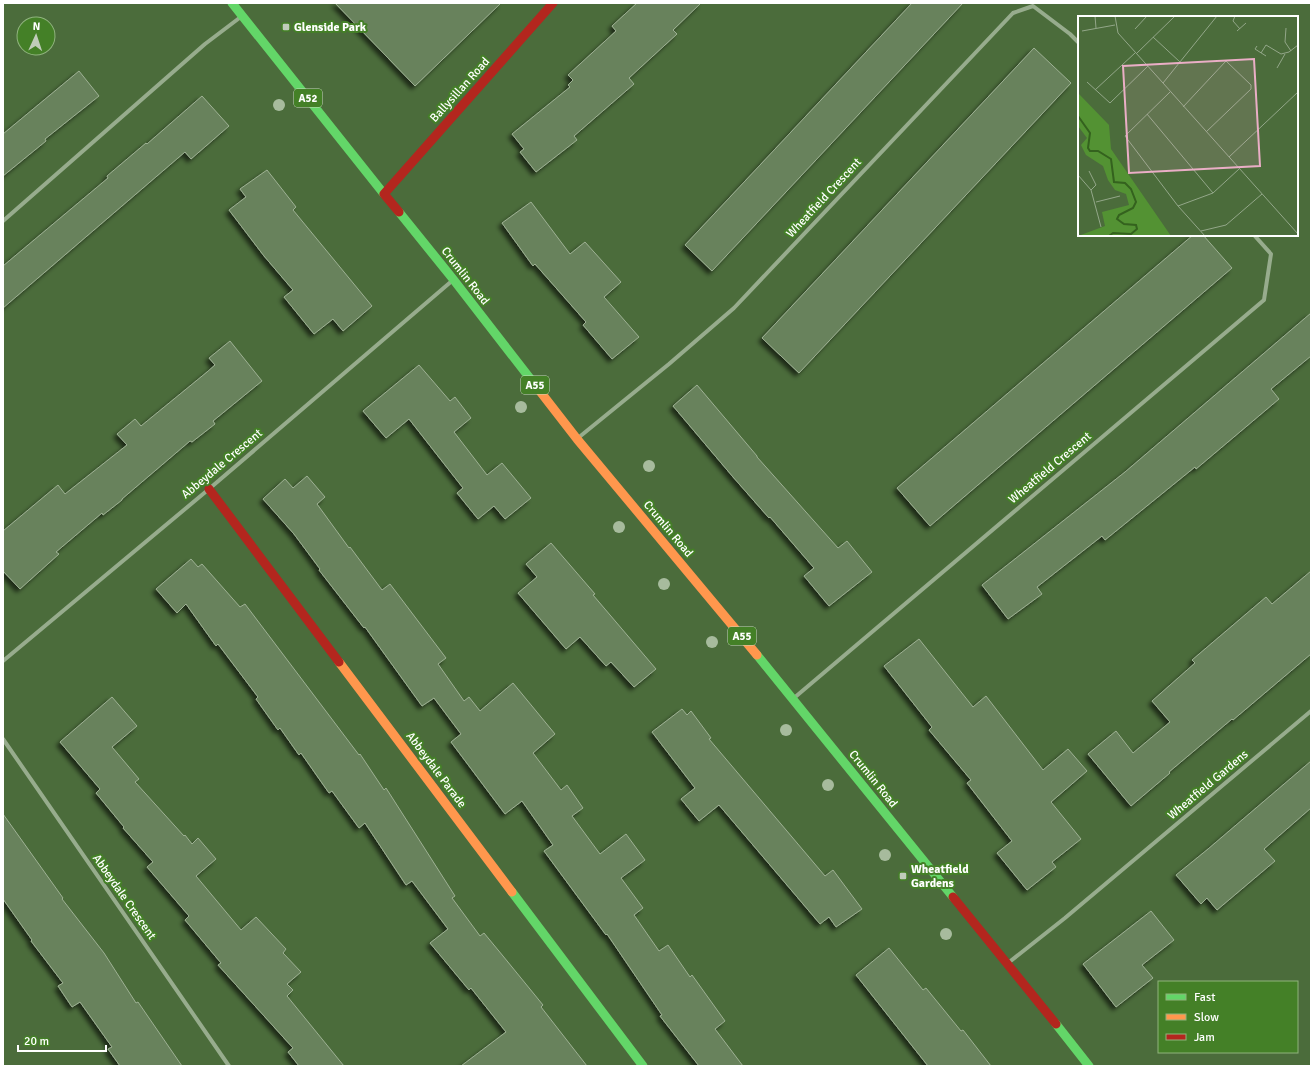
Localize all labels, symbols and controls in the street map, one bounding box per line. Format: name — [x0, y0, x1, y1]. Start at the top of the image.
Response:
north arrow — [16, 16, 56, 56]
inset map — [1078, 16, 1298, 236]
text: N — [32, 20, 41, 33]
place label: Glenside Park — [294, 20, 367, 35]
marker: Glenside Park — [281, 22, 291, 32]
street label: Ballysillan Road — [427, 54, 493, 126]
road number: A52 — [294, 89, 322, 107]
street label: Wheatfield Crescent — [783, 155, 865, 241]
street label: Crumlin Road — [438, 244, 492, 308]
road number: A55 — [521, 376, 549, 394]
street label: Abbeydale Crescent — [179, 426, 265, 502]
street label: Wheatfield Crescent — [1006, 429, 1094, 507]
street label: Crumlin Road — [640, 498, 696, 560]
road number: A55 — [728, 627, 756, 645]
street label: Abbeydale Parade — [403, 729, 469, 811]
street label: Crumlin Road — [845, 747, 901, 811]
street label: Wheatfield Gardens — [1165, 747, 1251, 823]
street label: Abbeydale Crescent — [89, 851, 159, 943]
place label: Wheatfield Gardens — [911, 862, 969, 891]
marker: Wheatfield Gardens — [898, 871, 908, 881]
legend — [1158, 981, 1298, 1053]
text: Fast — [1194, 990, 1215, 1005]
text: Slow — [1194, 1010, 1219, 1025]
scale bar — [18, 1027, 106, 1053]
text: Jam — [1194, 1030, 1215, 1045]
text: 20 m — [24, 1034, 49, 1049]

